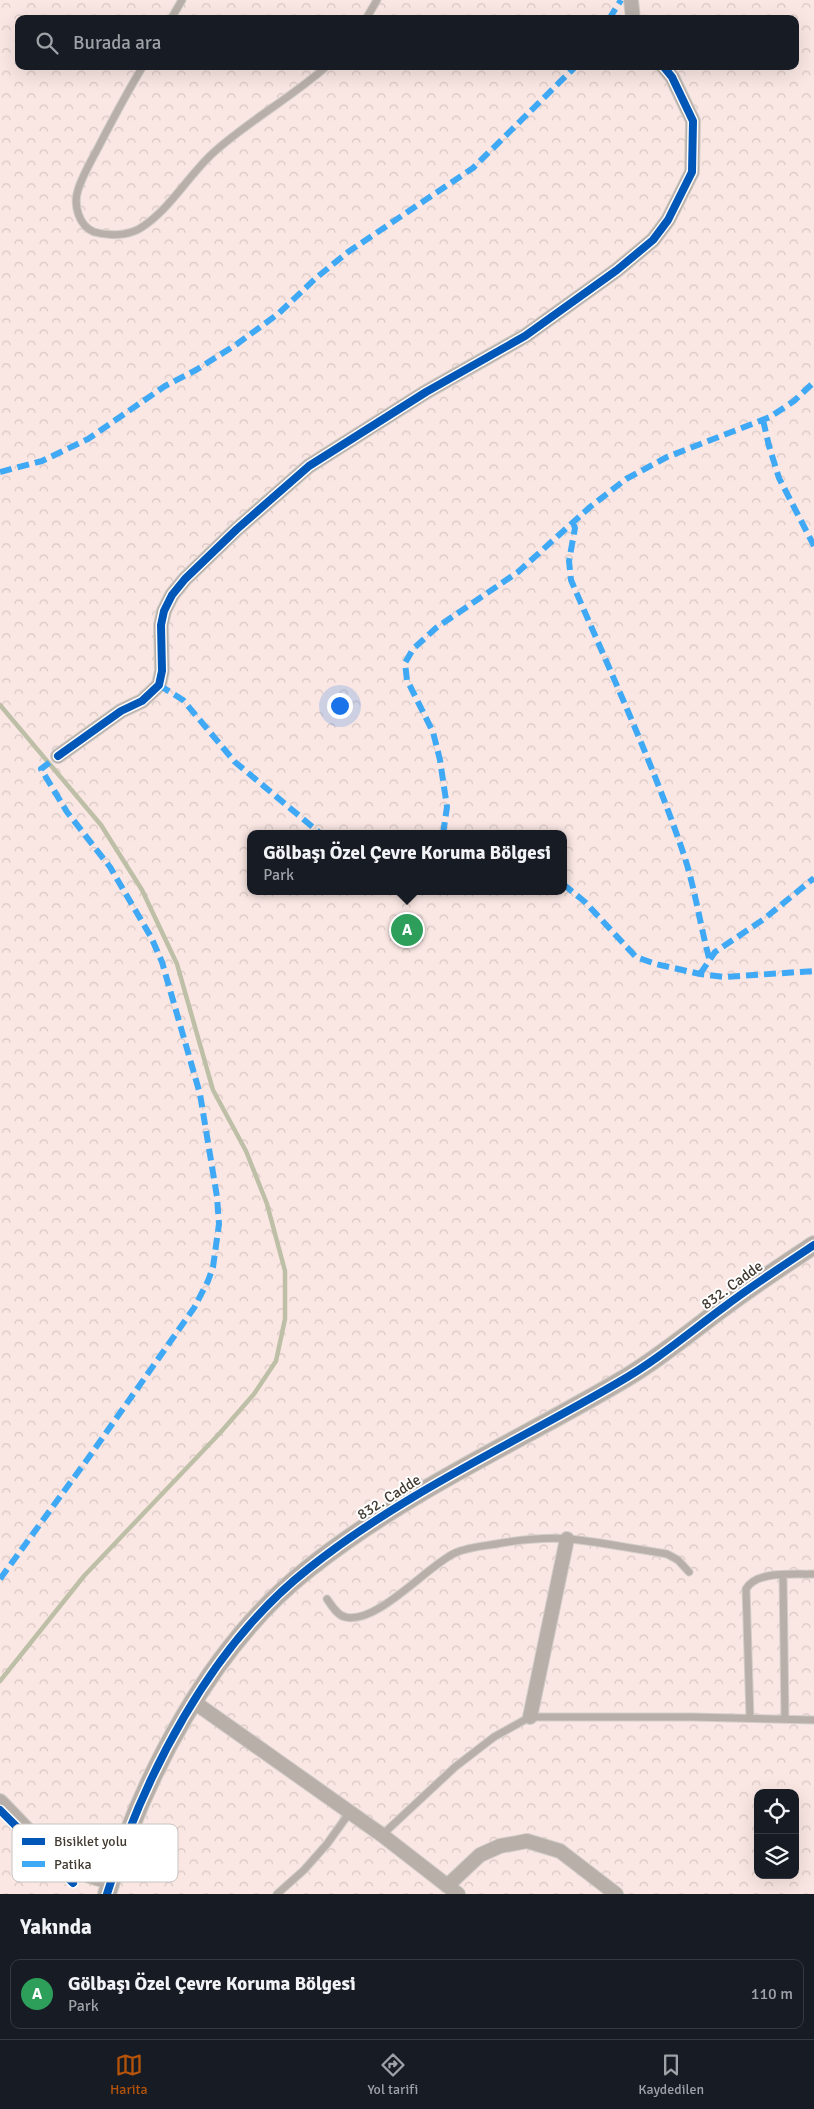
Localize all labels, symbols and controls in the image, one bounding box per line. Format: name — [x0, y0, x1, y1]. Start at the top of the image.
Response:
search box — [15, 15, 799, 70]
icon: search — [33, 29, 61, 57]
text: Burada ara — [73, 31, 161, 55]
your location — [327, 693, 353, 719]
popup — [247, 830, 567, 895]
text: Gölbaşı Özel Çevre Koruma Bölgesi — [263, 841, 551, 865]
text: Park — [263, 865, 294, 885]
pin: A — [391, 911, 423, 949]
street label: 832. Cadde — [698, 1257, 766, 1313]
street label: 832. Cadde — [354, 1470, 424, 1524]
map controls — [754, 1789, 799, 1879]
button: locate — [754, 1789, 799, 1834]
legend — [12, 1824, 178, 1882]
text: Bisiklet yolu — [54, 1833, 127, 1850]
button: layers — [754, 1834, 799, 1879]
text: Patika — [54, 1856, 92, 1873]
text: Yakında — [20, 1914, 92, 1940]
text: Gölbaşı Özel Çevre Koruma Bölgesi — [68, 1972, 356, 1996]
text: A — [32, 1984, 42, 2004]
text: 110 m — [751, 1984, 793, 2004]
text: Park — [68, 1996, 99, 2016]
tab: Harita — [110, 2051, 148, 2098]
tab: Yol tarifi — [367, 2051, 418, 2098]
tab: Kaydedilen — [638, 2051, 704, 2098]

